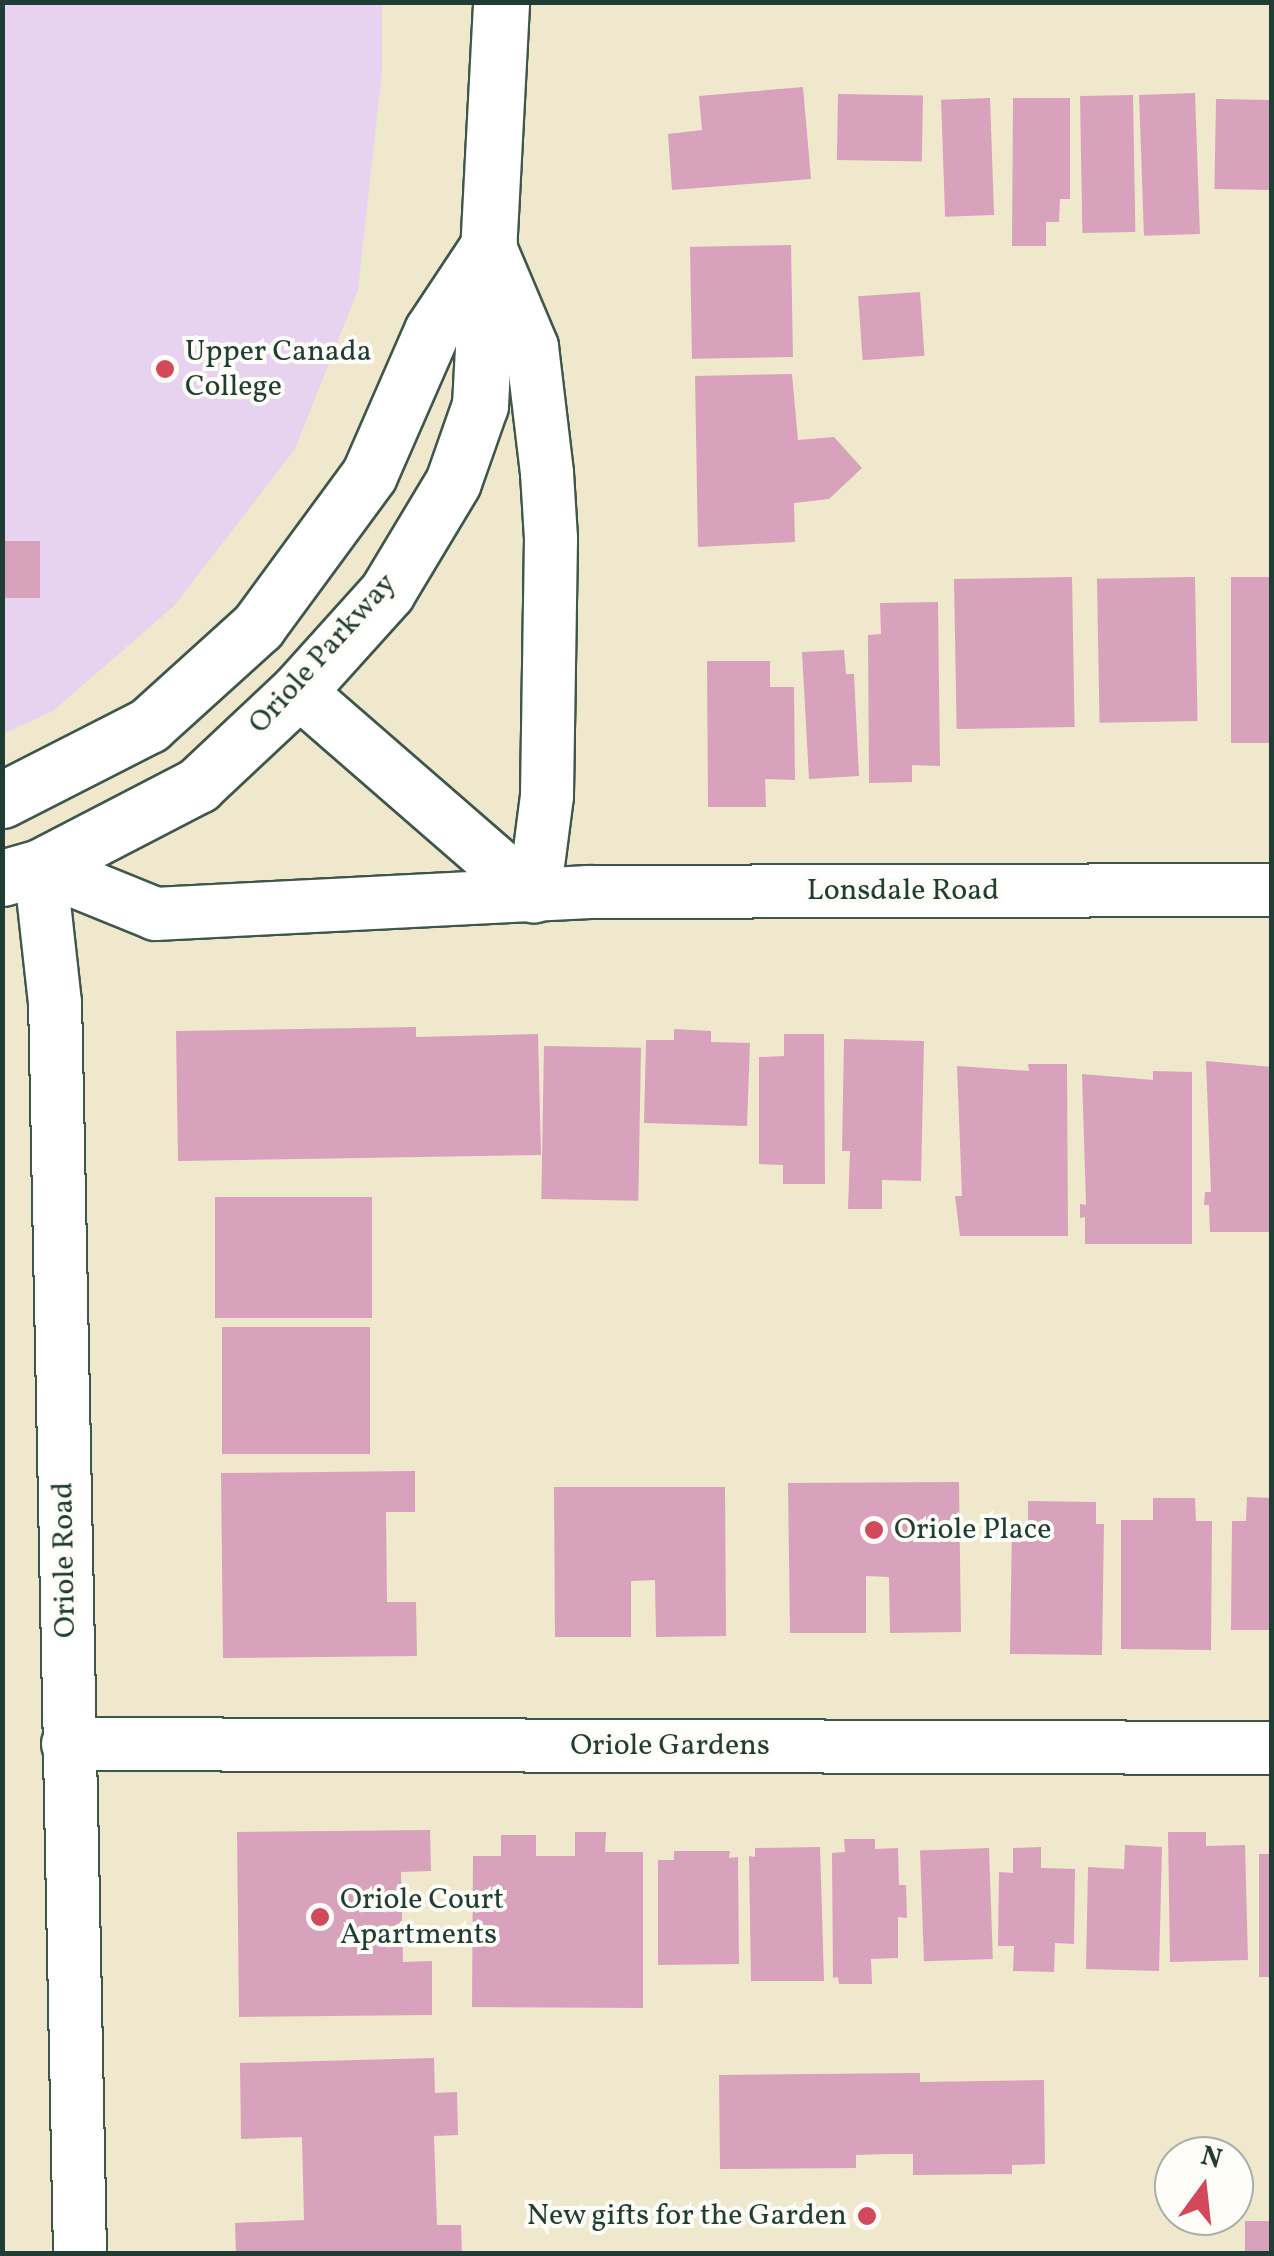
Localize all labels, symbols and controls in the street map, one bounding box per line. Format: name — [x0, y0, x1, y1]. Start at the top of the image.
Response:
place label: Upper Canada College — [185, 334, 372, 404]
marker: Upper Canada College — [154, 358, 176, 380]
street label: Oriole Parkway — [242, 566, 404, 742]
street label: Lonsdale Road — [807, 873, 999, 909]
street label: Oriole Road — [46, 1482, 84, 1638]
place label: Oriole Place — [894, 1512, 1051, 1548]
marker: Oriole Place — [863, 1519, 885, 1541]
street label: Oriole Gardens — [570, 1728, 770, 1764]
place label: Oriole Court Apartments — [340, 1882, 504, 1952]
marker: Oriole Court Apartments — [309, 1906, 331, 1928]
north arrow — [1154, 2136, 1254, 2236]
text: N — [1197, 2137, 1226, 2180]
place label: New gifts for the Garden — [526, 2198, 847, 2234]
marker: New gifts for the Garden — [856, 2205, 878, 2227]

